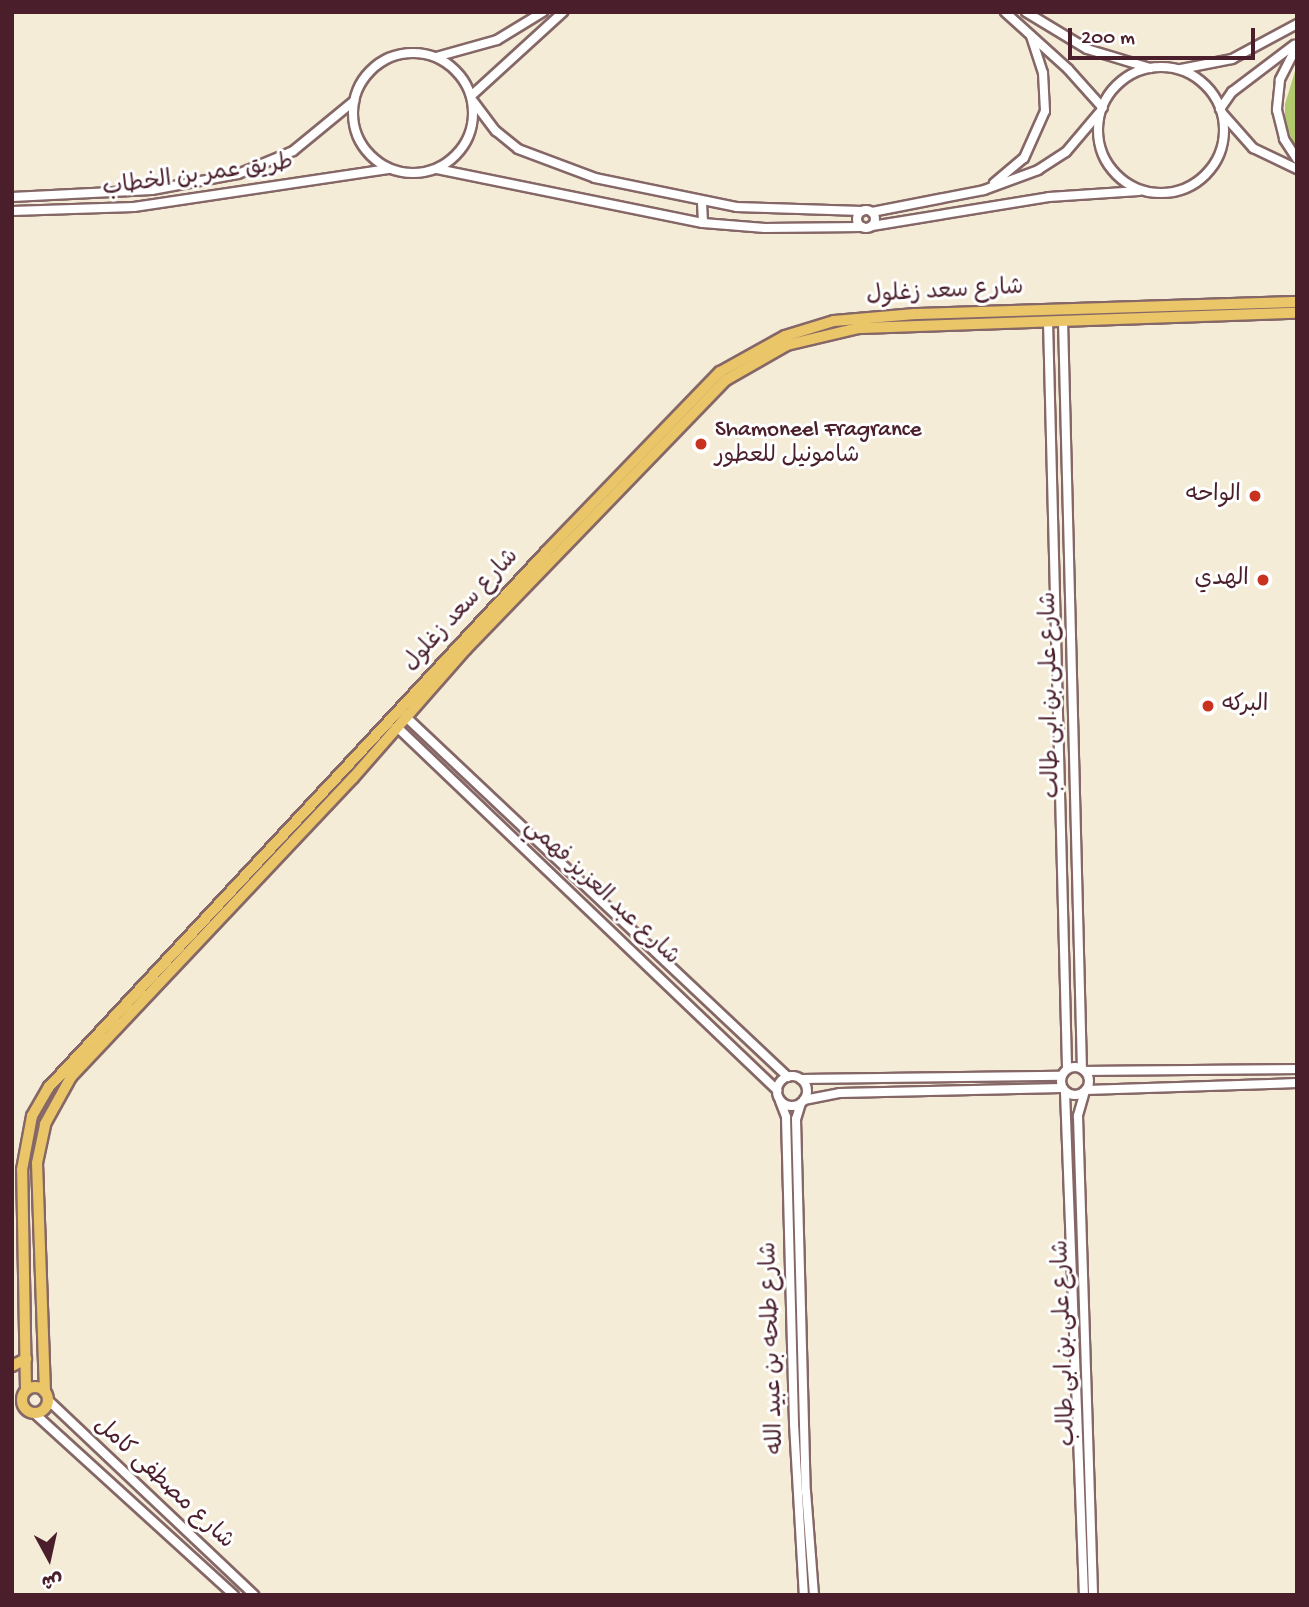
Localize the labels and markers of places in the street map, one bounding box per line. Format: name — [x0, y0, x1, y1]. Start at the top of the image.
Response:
place label: Shamoneel Fragrance شامونيل للعطور — [715, 417, 922, 471]
marker: Shamoneel Fragrance شامونيل للعطور — [693, 436, 709, 452]
place label: الواحه — [1186, 482, 1241, 510]
marker: الواحه — [1247, 488, 1263, 504]
place label: الهدي — [1195, 566, 1249, 594]
marker: الهدي — [1255, 572, 1271, 588]
place label: البركه — [1222, 692, 1268, 720]
marker: البركه — [1200, 698, 1216, 714]

